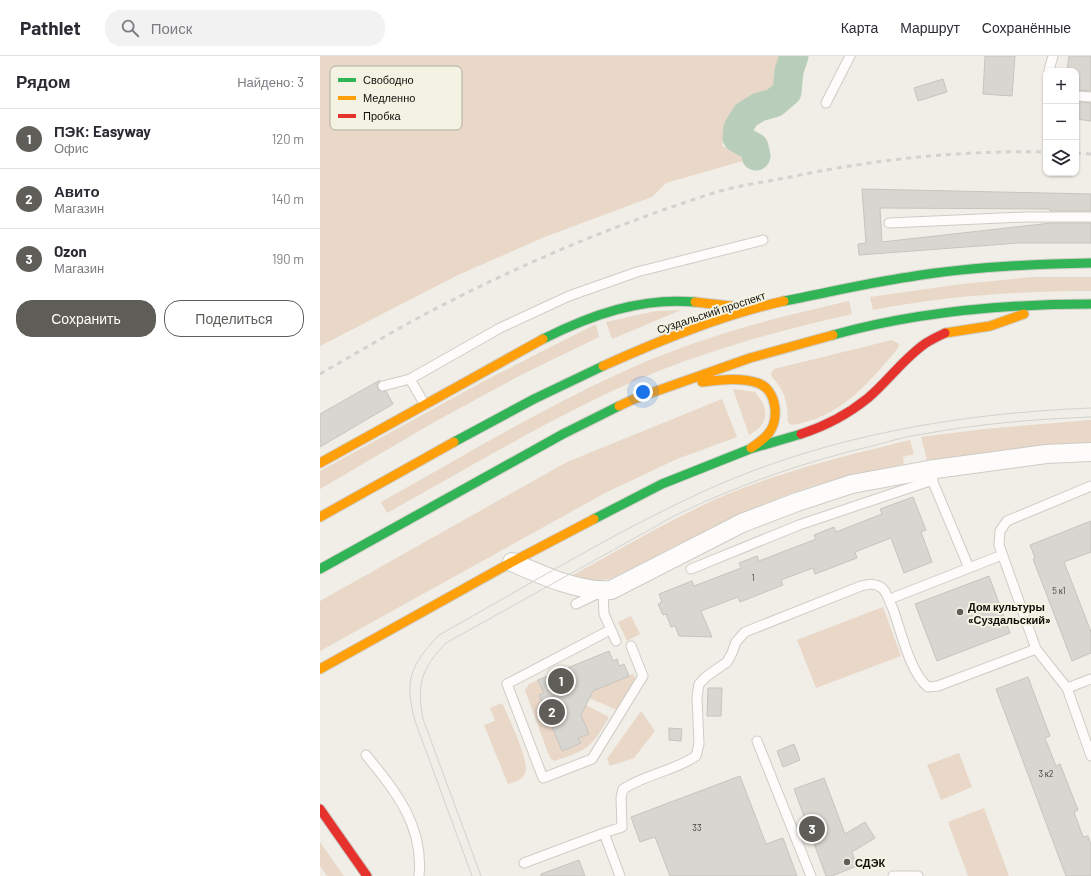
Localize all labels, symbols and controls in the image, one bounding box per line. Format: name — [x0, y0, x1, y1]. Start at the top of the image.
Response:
search box — [105, 10, 385, 46]
text: Pathlet — [20, 16, 81, 39]
icon: search — [119, 17, 141, 39]
text: Поиск — [151, 19, 192, 37]
text: Карта — [841, 19, 878, 36]
text: Маршрут — [900, 19, 960, 36]
text: Сохранённые — [982, 19, 1071, 36]
legend — [330, 66, 462, 130]
map controls — [1043, 68, 1079, 176]
button: + — [1043, 68, 1079, 104]
text: Рядом — [16, 71, 71, 91]
text: Свободно — [363, 73, 414, 86]
text: Найдено: 3 — [237, 74, 304, 90]
text: Медленно — [363, 91, 415, 104]
button: − — [1043, 104, 1079, 140]
text: Пробка — [363, 109, 401, 122]
text: ПЭК: Easyway — [54, 122, 151, 140]
text: 1 — [27, 131, 31, 147]
text: 120 m — [272, 131, 304, 147]
text: Офис — [54, 140, 89, 156]
button: layers — [1043, 140, 1079, 176]
text: Авито — [54, 182, 100, 200]
text: 2 — [25, 191, 33, 207]
text: 140 m — [272, 191, 304, 207]
text: Магазин — [54, 200, 104, 216]
text: Ozon — [54, 242, 87, 260]
text: 3 — [25, 251, 33, 267]
text: 190 m — [272, 251, 304, 267]
text: Магазин — [54, 260, 104, 276]
street label: Суздальский проспект — [655, 288, 767, 336]
button: Сохранить — [16, 300, 156, 337]
button: Поделиться — [164, 300, 304, 337]
your location — [633, 382, 653, 402]
house number: 1 — [751, 572, 755, 583]
house number: 5 к1 — [1052, 585, 1066, 596]
place label: Дом культуры «Суздальский» — [968, 600, 1051, 626]
marker: Дом культуры «Суздальский» — [955, 607, 965, 617]
pin: 1 — [548, 666, 574, 696]
pin: 2 — [539, 697, 565, 727]
house number: 3 к2 — [1038, 768, 1054, 779]
pin: 3 — [799, 814, 825, 844]
house number: 33 — [692, 822, 702, 833]
place label: СДЭК — [855, 856, 885, 869]
marker: СДЭК — [842, 857, 852, 867]

